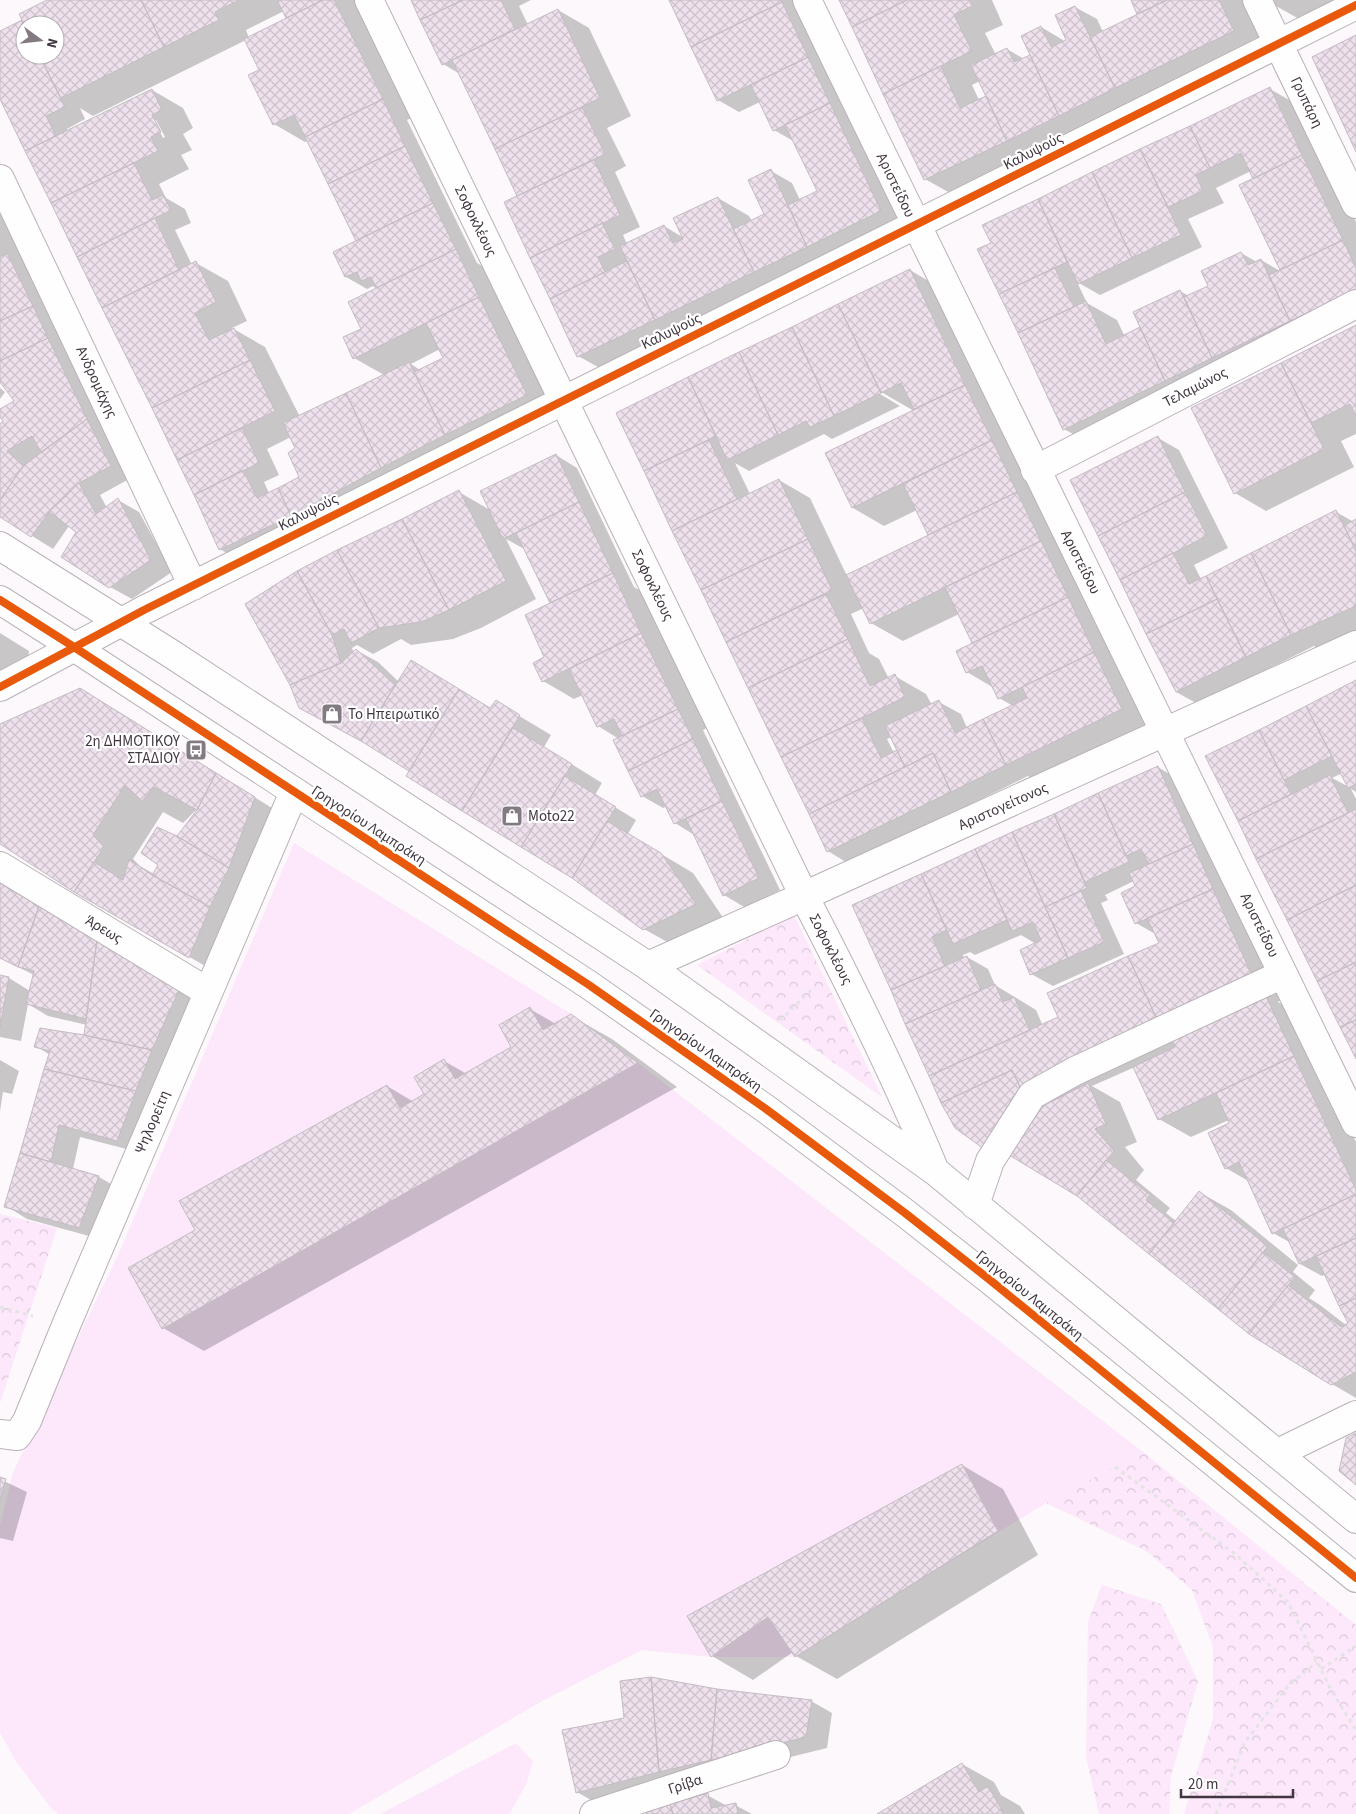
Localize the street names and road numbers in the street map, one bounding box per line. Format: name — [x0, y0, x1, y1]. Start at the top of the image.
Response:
street label: Γρυπάρη — [1285, 73, 1328, 131]
street label: Καλυψούς — [1000, 127, 1067, 175]
street label: Αριστείδου — [871, 149, 920, 221]
street label: Σοφοκλέους — [449, 182, 502, 261]
street label: Καλυψούς — [638, 308, 705, 355]
street label: Ανδρομάχης — [71, 343, 123, 422]
street label: Τελαμώνος — [1159, 362, 1231, 413]
street label: Καλυψούς — [275, 488, 342, 536]
street label: Αριστείδου — [1055, 527, 1106, 598]
street label: Σοφοκλέους — [626, 546, 679, 625]
street label: Αριστογείτονος — [955, 777, 1052, 836]
street label: Γρηγορίου Λαμπράκη — [307, 780, 430, 870]
street label: Αριστείδου — [1235, 889, 1284, 961]
street label: Άρεως — [81, 910, 127, 949]
street label: Σοφοκλέους — [804, 910, 858, 989]
street label: Γρηγορίου Λαμπράκη — [645, 1004, 766, 1097]
street label: Ψηλορείτη — [130, 1087, 175, 1157]
street label: Γρηγορίου Λαμπράκη — [971, 1245, 1088, 1345]
street label: Γρίβα — [665, 1769, 705, 1800]

